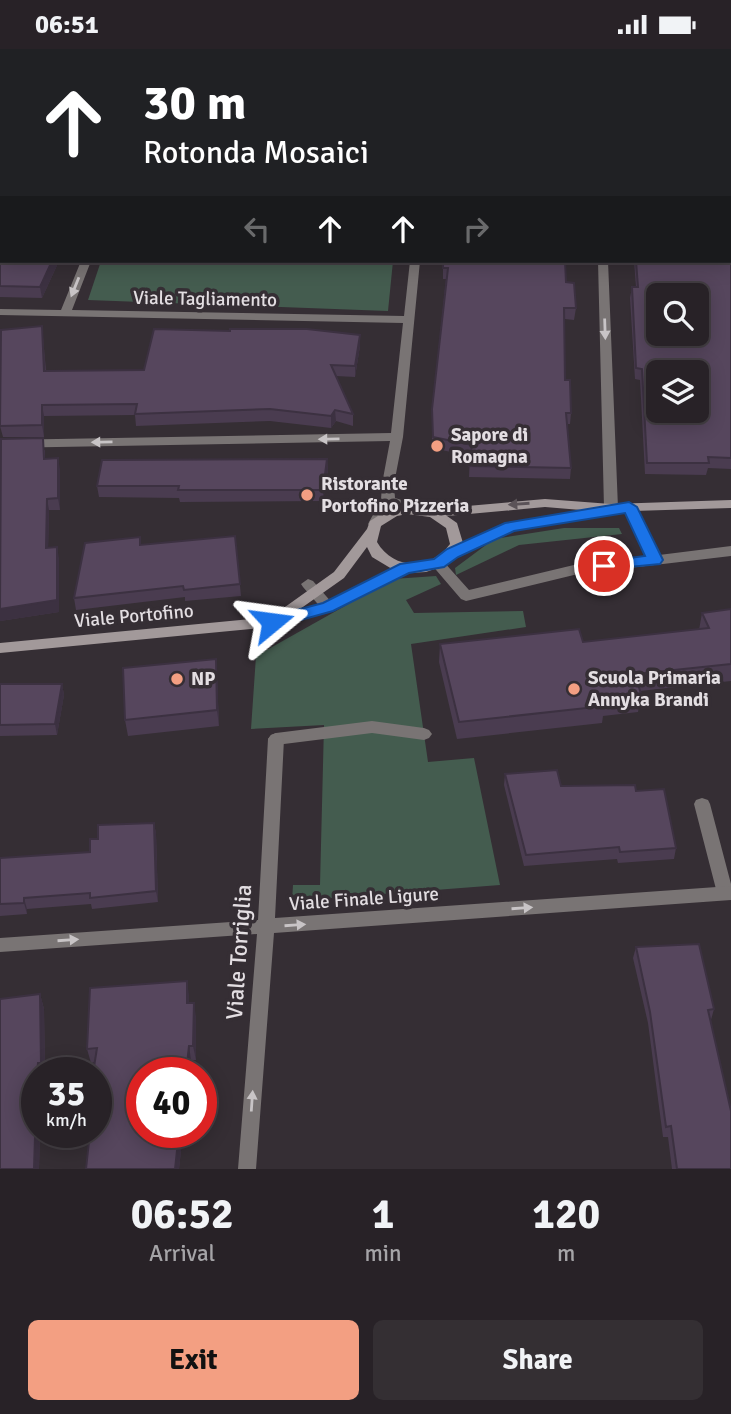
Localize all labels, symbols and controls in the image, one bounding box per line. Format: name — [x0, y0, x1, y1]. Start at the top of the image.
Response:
text: 06:51 — [35, 9, 99, 41]
text: 30 m — [143, 73, 246, 133]
icon: ahead — [28, 77, 119, 168]
text: Rotonda Mosaici — [143, 133, 369, 172]
icon: left — [238, 210, 276, 248]
icon: ahead — [311, 210, 349, 248]
icon: ahead — [384, 210, 422, 248]
icon: right — [457, 210, 495, 248]
one-way arrow — [70, 277, 81, 298]
map controls — [646, 283, 709, 423]
button: search — [646, 283, 709, 346]
street label: Viale Tagliamento — [133, 286, 277, 312]
one-way arrow — [599, 318, 611, 340]
button: layers — [646, 360, 709, 423]
place label: Sapore di Romagna — [451, 423, 528, 469]
one-way arrow — [318, 433, 340, 444]
one-way arrow — [90, 436, 112, 448]
marker: Sapore di Romagna — [429, 438, 445, 454]
place label: Ristorante Portofino Pizzeria — [321, 472, 470, 518]
marker: Ristorante Portofino Pizzeria — [299, 487, 315, 503]
one-way arrow — [508, 499, 530, 510]
pin — [574, 536, 634, 596]
icon: arrive — [585, 547, 623, 585]
position arrow — [235, 585, 309, 659]
street label: Viale Portofino — [73, 599, 195, 633]
place label: Scuola Primaria Annyka Brandi — [588, 666, 721, 712]
place label: NP — [191, 667, 215, 691]
marker: NP — [169, 671, 185, 687]
marker: Scuola Primaria Annyka Brandi — [566, 681, 582, 697]
street label: Viale Finale Ligure — [288, 882, 440, 916]
street label: Viale Torriglia — [220, 883, 258, 1021]
one-way arrow — [511, 902, 533, 913]
one-way arrow — [284, 919, 306, 930]
one-way arrow — [57, 934, 79, 945]
speed limit sign: 40 — [126, 1057, 217, 1148]
text: 35 — [48, 1072, 85, 1115]
one-way arrow — [247, 1090, 258, 1112]
text: km/h — [46, 1109, 87, 1131]
text: 06:52 — [131, 1189, 234, 1240]
text: 1 — [372, 1189, 394, 1240]
text: 120 — [532, 1189, 600, 1240]
text: Arrival — [149, 1239, 215, 1268]
text: min — [364, 1239, 402, 1268]
text: m — [557, 1239, 575, 1268]
button: Exit — [28, 1320, 359, 1400]
button: Share — [373, 1320, 703, 1400]

